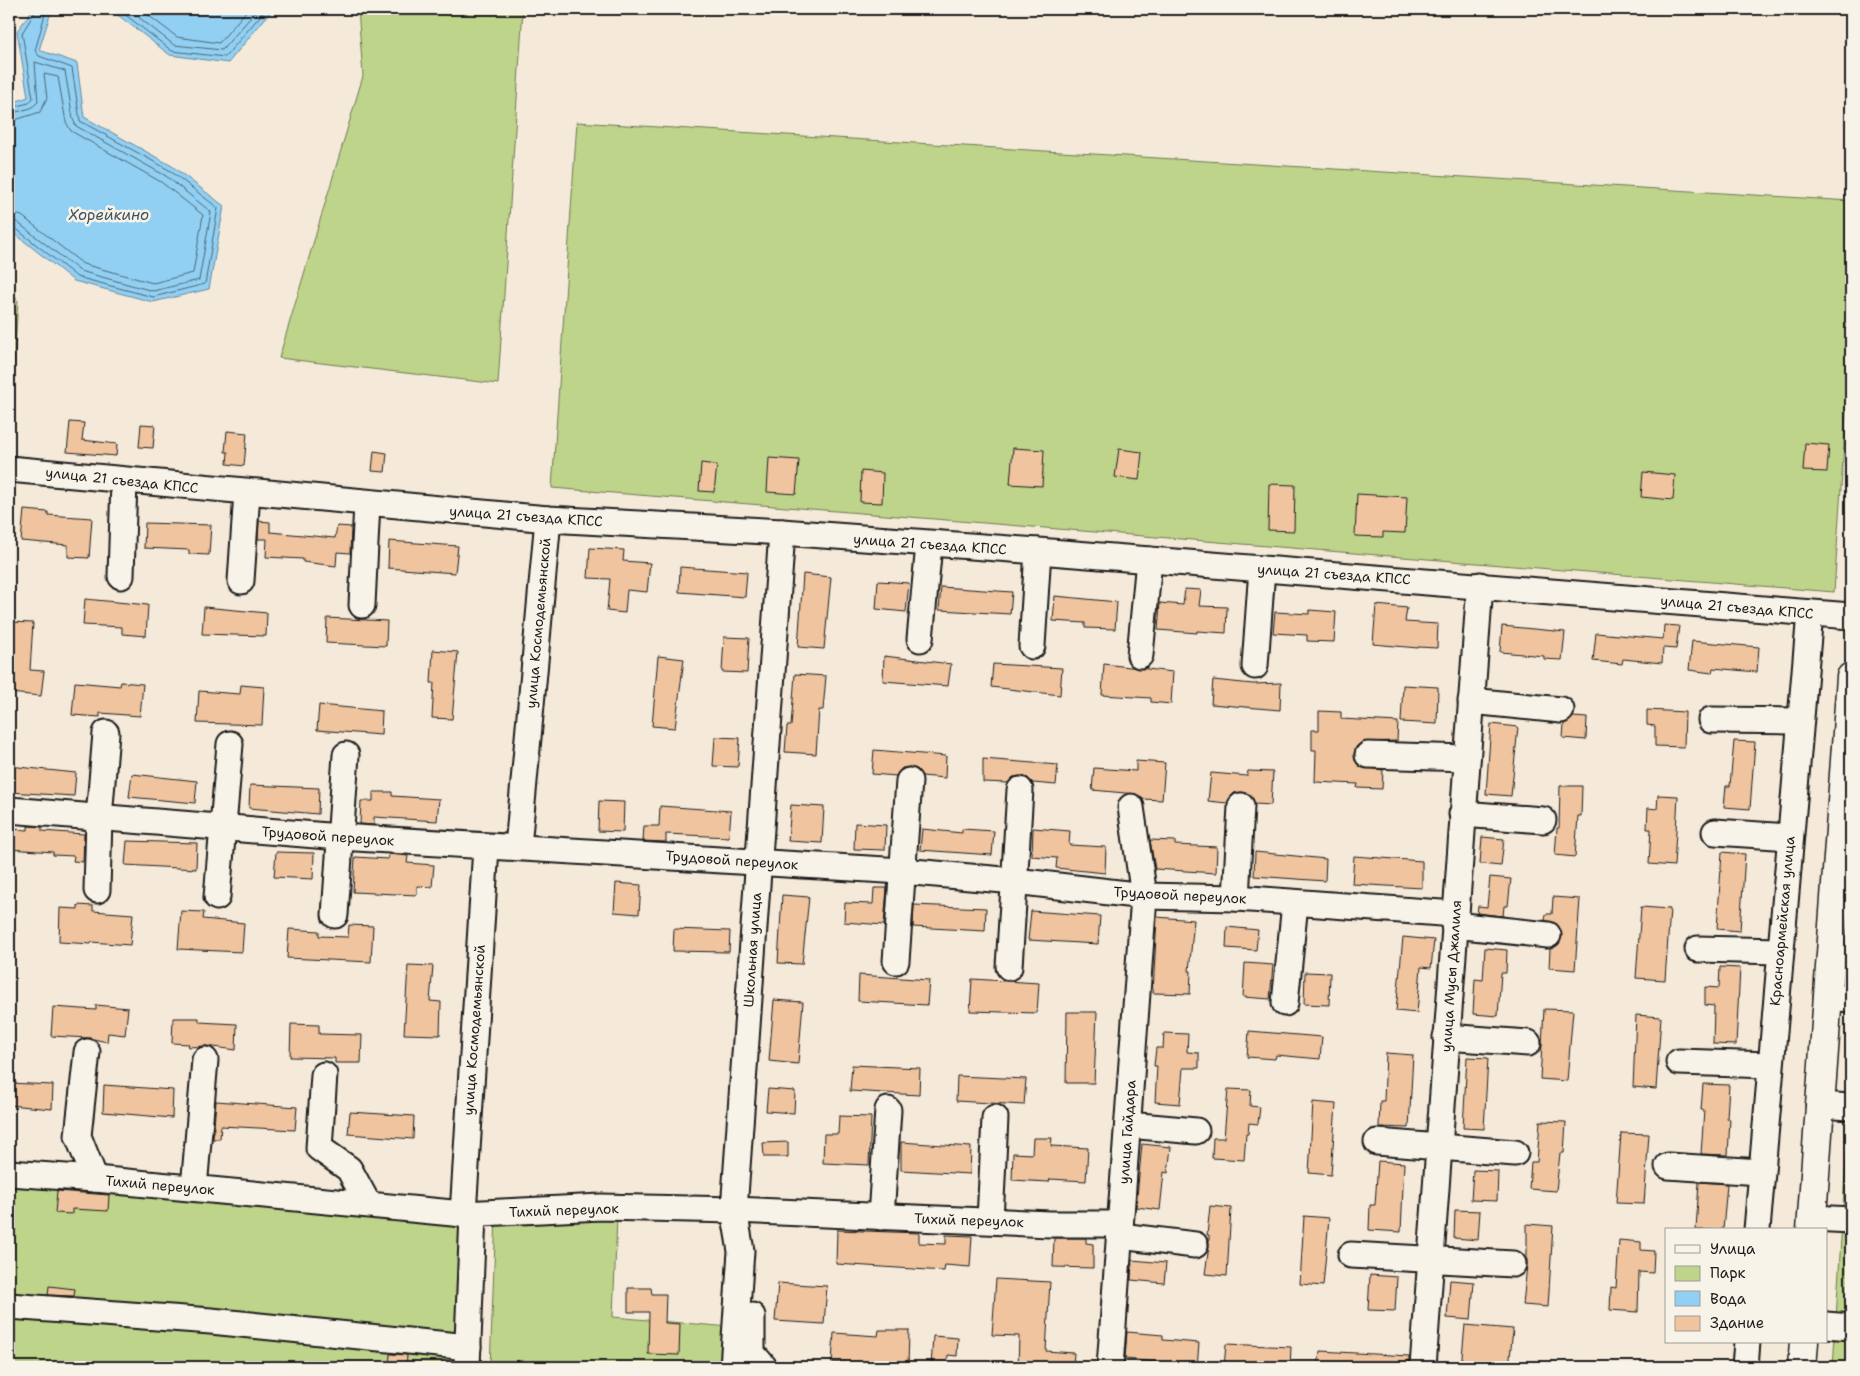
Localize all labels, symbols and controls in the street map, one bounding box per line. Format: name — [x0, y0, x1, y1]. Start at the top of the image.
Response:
water label: Хорейкино — [68, 205, 149, 225]
street label: улица 21 съезда КПСС — [45, 463, 199, 497]
street label: улица 21 съезда КПСС — [449, 502, 603, 530]
street label: улица 21 съезда КПСС — [853, 530, 1007, 558]
street label: улица Космодемьянской — [522, 537, 554, 709]
street label: улица 21 съезда КПСС — [1257, 560, 1411, 588]
street label: улица 21 съезда КПСС — [1660, 591, 1814, 623]
street label: Трудовой переулок — [261, 822, 396, 850]
street label: Красноармейская улица — [1766, 835, 1798, 1007]
street label: Трудовой переулок — [665, 846, 800, 874]
street label: Трудовой переулок — [1113, 883, 1247, 907]
street label: Школьная улица — [739, 892, 765, 1008]
street label: улица Мусы Джалиля — [1437, 899, 1465, 1053]
street label: улица Космодемьянской — [459, 944, 489, 1116]
street label: улица Гайдара — [1114, 1079, 1140, 1185]
street label: Тихий переулок — [105, 1171, 216, 1199]
street label: Тихий переулок — [509, 1199, 620, 1221]
street label: Тихий переулок — [914, 1209, 1025, 1231]
legend — [1665, 1228, 1828, 1344]
text: Улица — [1710, 1239, 1756, 1259]
text: Парк — [1710, 1263, 1746, 1283]
text: Вода — [1710, 1289, 1747, 1309]
text: Здание — [1710, 1313, 1764, 1333]

